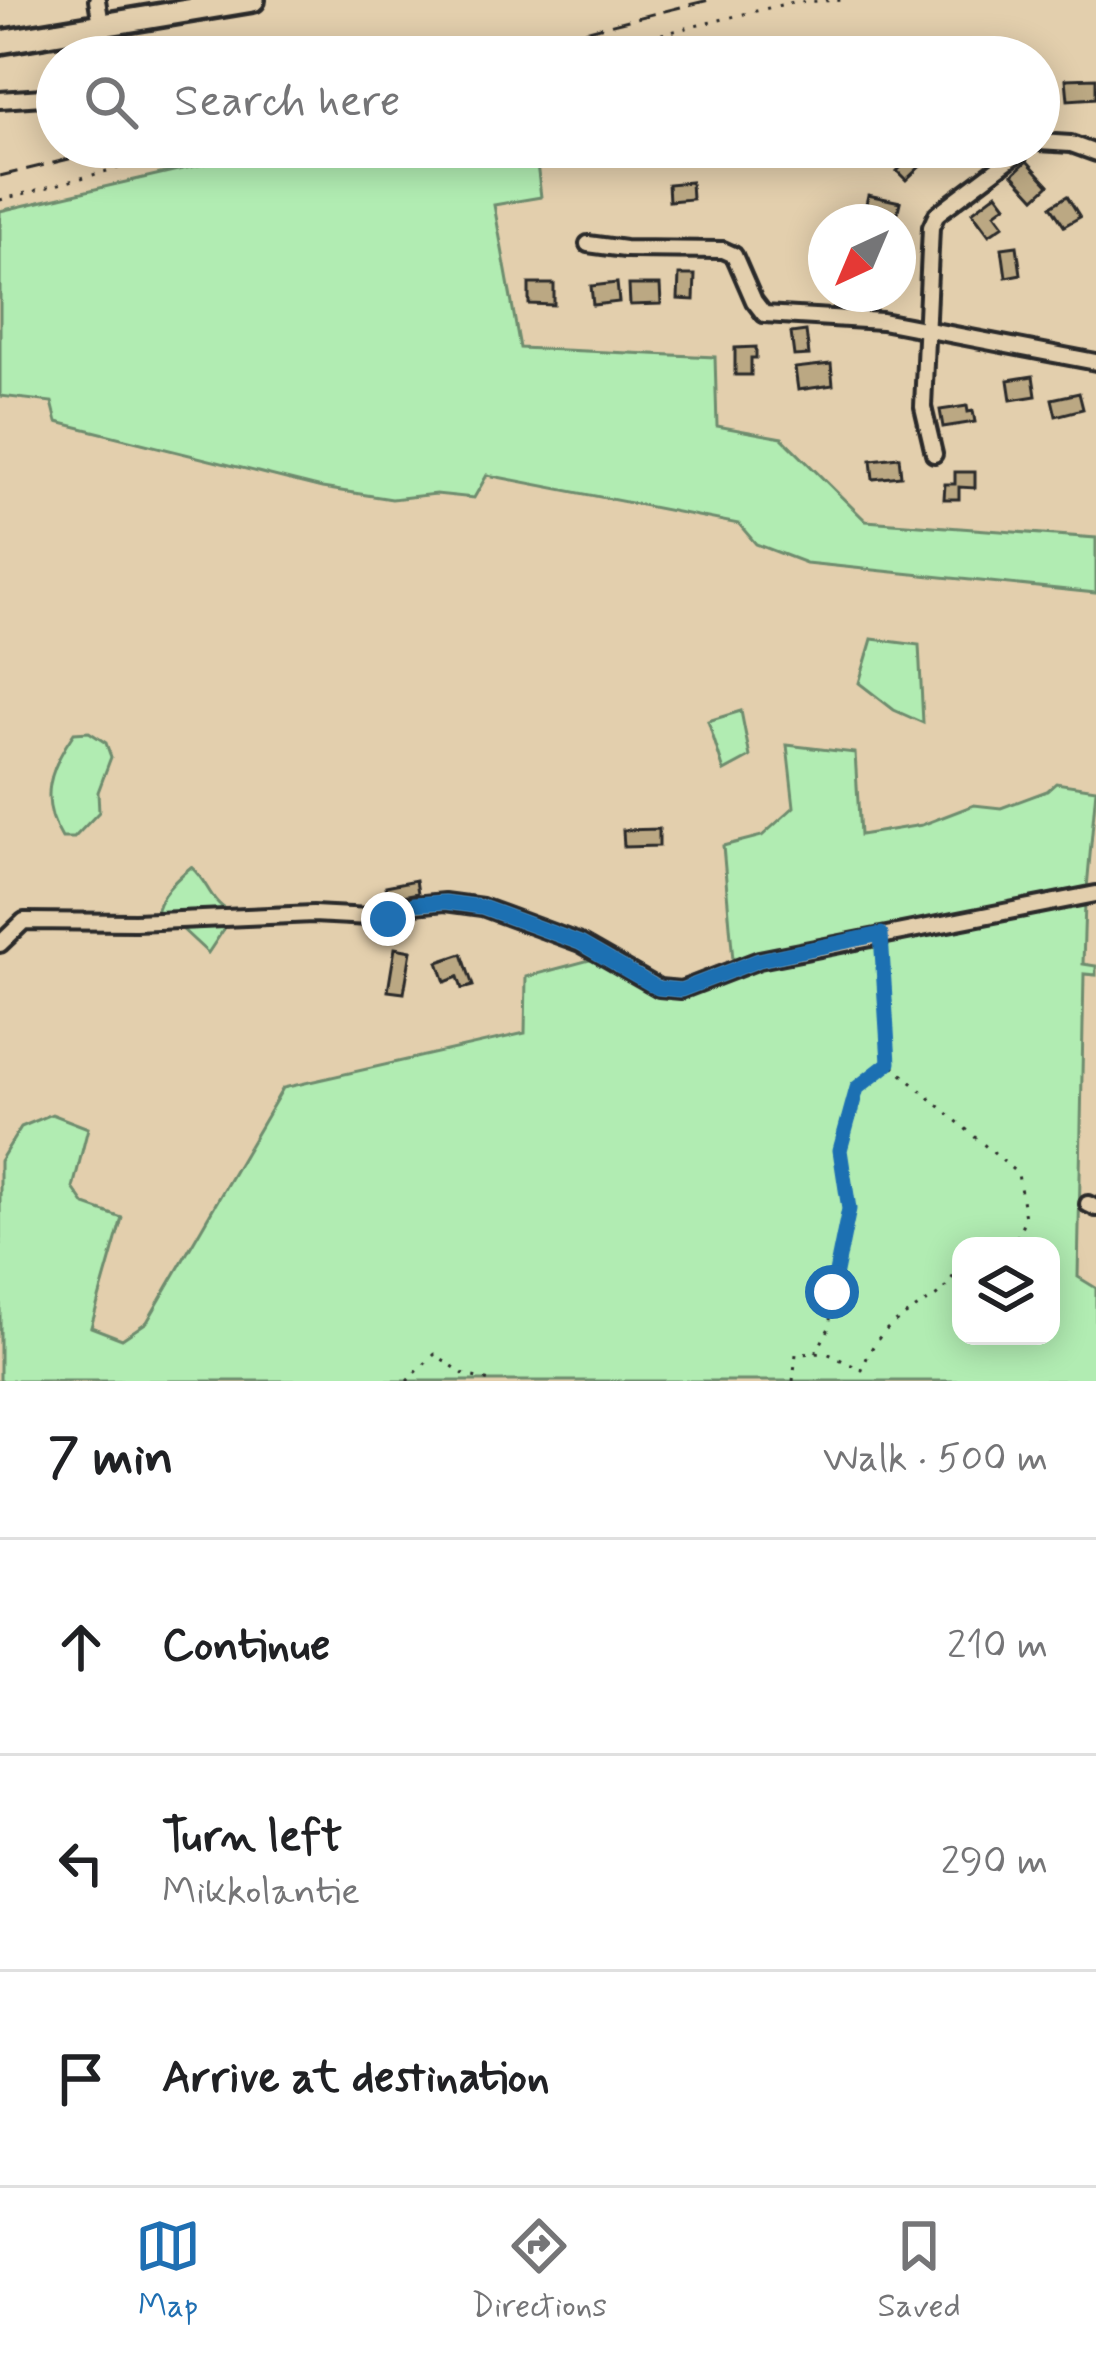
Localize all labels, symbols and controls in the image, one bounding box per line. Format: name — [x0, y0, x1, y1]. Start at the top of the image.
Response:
search box — [36, 36, 1060, 168]
icon: search — [78, 69, 144, 135]
text: Search here — [174, 73, 401, 132]
north arrow — [808, 204, 916, 312]
route end — [361, 892, 415, 946]
map controls — [952, 1237, 1060, 1345]
button: layers — [952, 1237, 1060, 1345]
route start — [805, 1265, 859, 1319]
text: 7 min — [48, 1426, 174, 1492]
text: Walk · 500 m — [823, 1434, 1048, 1485]
icon: ahead — [48, 1614, 114, 1680]
text: Continue — [162, 1617, 330, 1676]
text: 210 m — [947, 1621, 1048, 1672]
text: Turn left — [162, 1808, 342, 1867]
icon: left — [48, 1830, 114, 1896]
text: 290 m — [941, 1837, 1048, 1888]
text: Mikkolantie — [162, 1867, 360, 1918]
icon: arrive — [48, 2046, 114, 2112]
text: Arrive at destination — [162, 2049, 550, 2108]
tab: Map — [135, 2213, 201, 2329]
tab: Directions — [471, 2213, 607, 2329]
tab: Saved — [877, 2213, 961, 2329]

